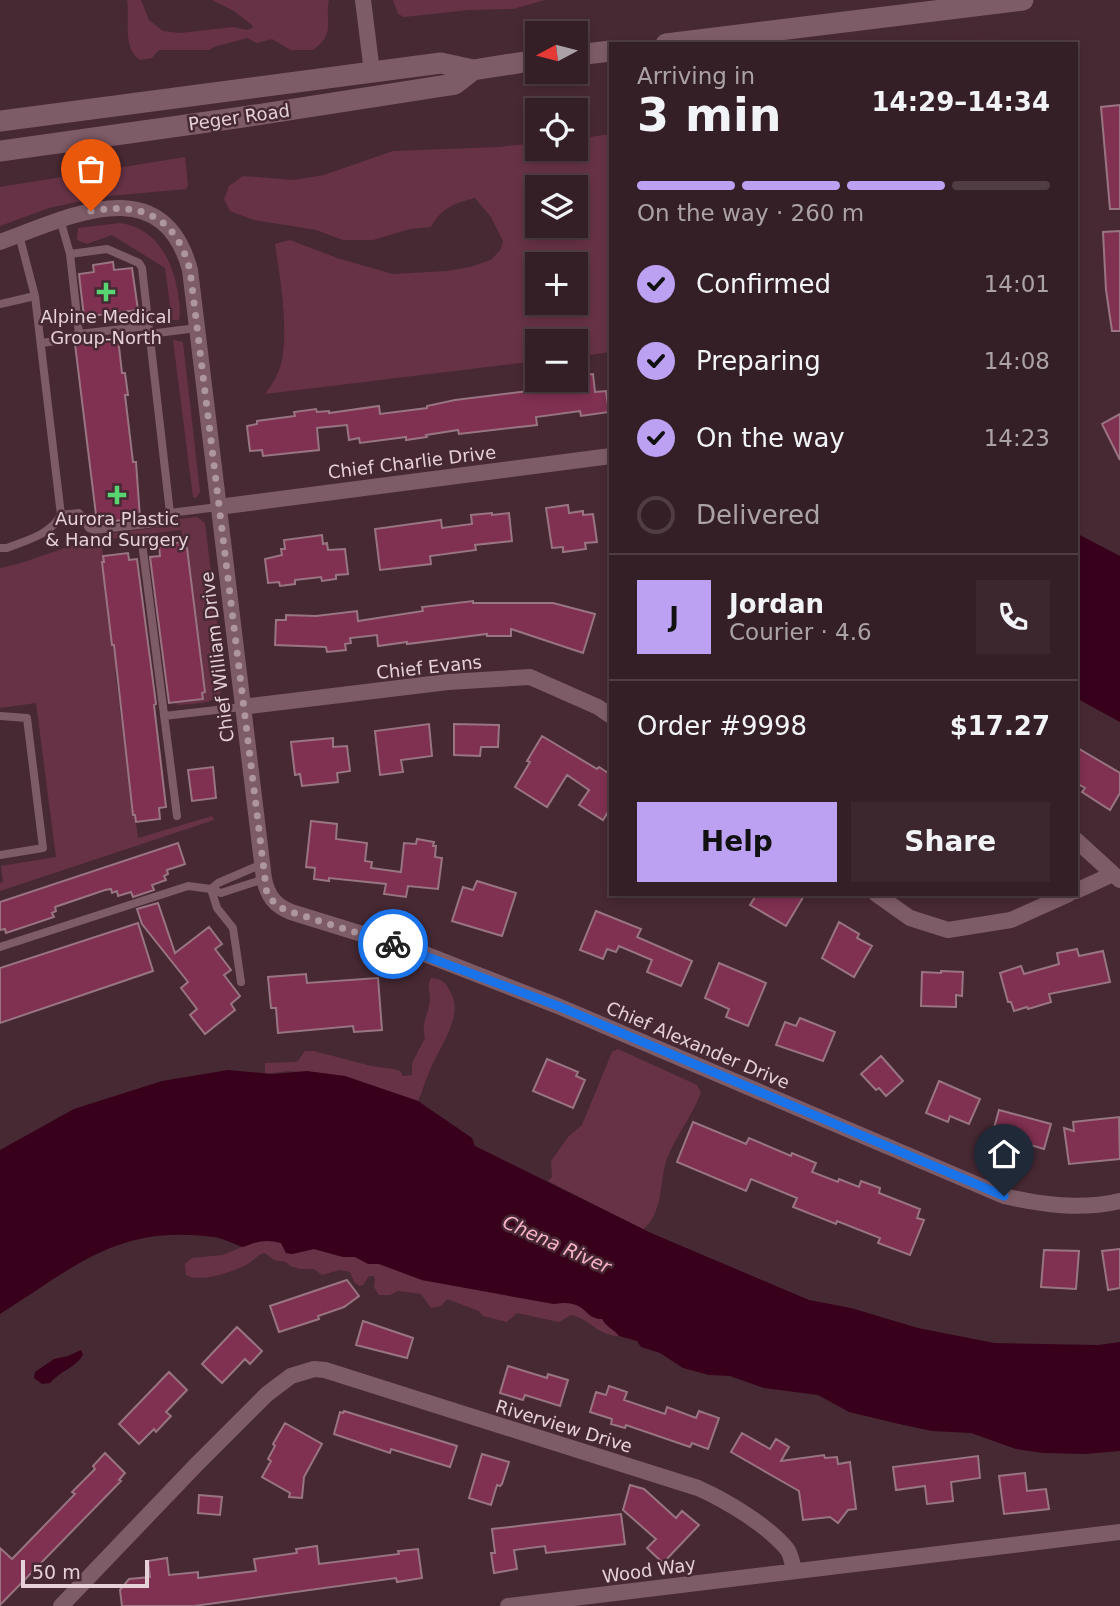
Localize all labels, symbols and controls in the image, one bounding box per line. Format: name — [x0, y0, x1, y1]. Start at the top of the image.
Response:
north arrow — [525, 21, 588, 84]
map controls — [525, 21, 588, 392]
text: Arriving in — [637, 63, 755, 89]
text: 14:29–14:34 — [871, 87, 1050, 117]
text: 3 min — [637, 88, 781, 142]
button: locate — [525, 98, 588, 161]
street label: Peger Road — [187, 99, 291, 135]
pin — [61, 139, 121, 211]
icon: bag — [72, 150, 110, 188]
button: layers — [525, 175, 588, 238]
text: On the way · 260 m — [637, 200, 864, 226]
button: + — [525, 252, 588, 315]
icon: check — [637, 265, 675, 303]
text: Confirmed — [696, 269, 831, 299]
text: 14:01 — [984, 271, 1050, 297]
marker: Alpine Medical Group-North — [96, 282, 116, 302]
place label: Alpine Medical Group-North — [41, 306, 171, 348]
button: − — [525, 329, 588, 392]
icon: check — [637, 342, 675, 380]
text: Preparing — [696, 346, 821, 376]
text: 14:08 — [984, 348, 1050, 374]
icon: check — [637, 419, 675, 457]
text: On the way — [696, 423, 845, 453]
text: 14:23 — [984, 425, 1050, 451]
street label: Chief Charlie Drive — [327, 441, 497, 483]
marker: Aurora Plastic & Hand Surgery — [107, 485, 127, 505]
text: Delivered — [696, 500, 820, 530]
place label: Aurora Plastic & Hand Surgery — [45, 508, 189, 550]
street label: Chief William Drive — [196, 570, 238, 744]
button: phone — [976, 580, 1050, 654]
text: Jordan — [729, 589, 824, 619]
text: J — [669, 602, 679, 632]
text: Courier · 4.6 — [729, 619, 872, 645]
street label: Chief Evans — [375, 651, 483, 683]
text: Order #9998 — [637, 711, 807, 741]
text: $17.27 — [950, 711, 1050, 741]
button: Help — [637, 802, 837, 882]
button: Share — [851, 802, 1050, 882]
courier — [358, 909, 428, 979]
icon: bike — [374, 925, 412, 963]
street label: Chief Alexander Drive — [603, 997, 793, 1093]
pin — [974, 1124, 1034, 1196]
icon: home — [985, 1135, 1023, 1173]
water label: Chena River — [500, 1210, 616, 1278]
street label: Riverview Drive — [493, 1395, 635, 1457]
street label: Wood Way — [601, 1553, 697, 1587]
scale bar — [21, 1557, 149, 1589]
text: 50 m — [32, 1561, 81, 1583]

